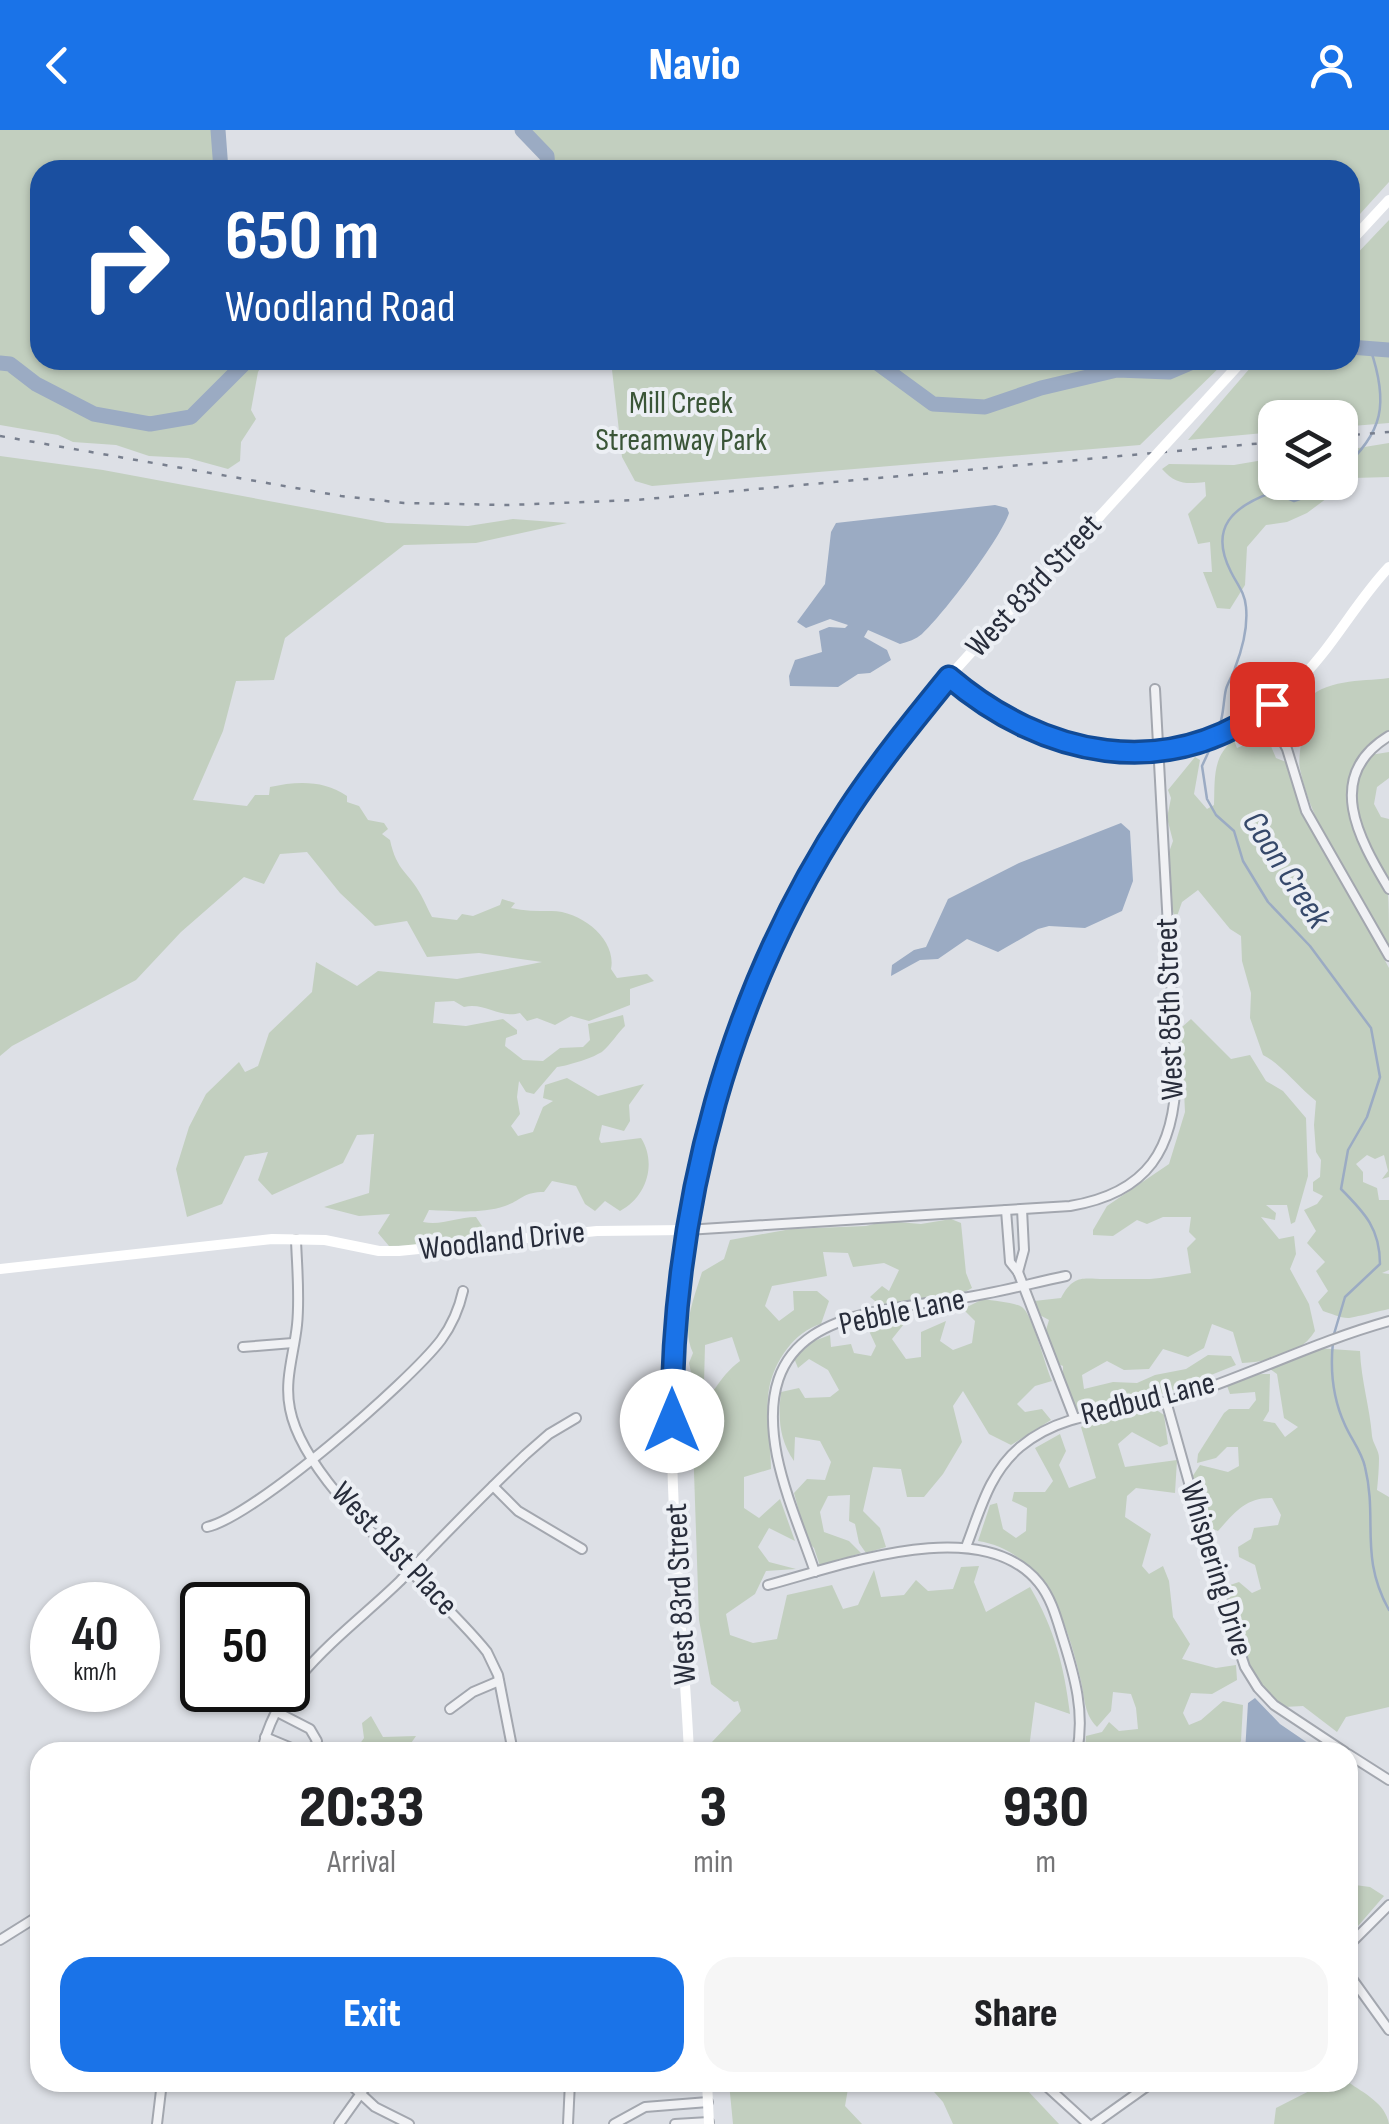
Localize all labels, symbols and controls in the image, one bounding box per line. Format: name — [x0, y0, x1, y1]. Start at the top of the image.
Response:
icon: back — [30, 38, 85, 93]
text: Navio — [648, 38, 741, 93]
icon: person — [1304, 38, 1359, 93]
text: 650 m — [225, 195, 379, 279]
icon: right — [60, 200, 190, 330]
text: Woodland Road — [225, 280, 456, 335]
park label: Mill Creek Streamway Park — [595, 384, 767, 460]
map controls — [1258, 400, 1358, 500]
button: layers — [1258, 400, 1358, 500]
street label: West 83rd Street — [958, 506, 1110, 666]
pin — [1230, 662, 1315, 747]
icon: arrive — [1245, 677, 1300, 732]
water label: Coon Creek — [1232, 803, 1340, 937]
street label: West 85th Street — [1147, 917, 1193, 1101]
street label: Woodland Drive — [417, 1213, 587, 1269]
street label: Pebble Lane — [836, 1280, 968, 1344]
street label: Redbud Lane — [1077, 1364, 1219, 1434]
position arrow — [620, 1369, 724, 1473]
street label: West 81st Place — [322, 1474, 466, 1624]
street label: Whispering Drive — [1171, 1477, 1261, 1661]
street label: West 83rd Street — [657, 1502, 705, 1686]
speed limit sign: 50 — [180, 1582, 310, 1712]
text: 40 — [71, 1605, 119, 1665]
text: km/h — [73, 1657, 117, 1688]
text: 20:33 — [299, 1772, 424, 1844]
text: 3 — [700, 1772, 727, 1844]
text: 930 — [1003, 1772, 1089, 1844]
text: Arrival — [327, 1843, 396, 1882]
text: min — [693, 1843, 734, 1882]
text: m — [1035, 1843, 1056, 1882]
button: Exit — [60, 1957, 684, 2072]
button: Share — [704, 1957, 1328, 2072]

